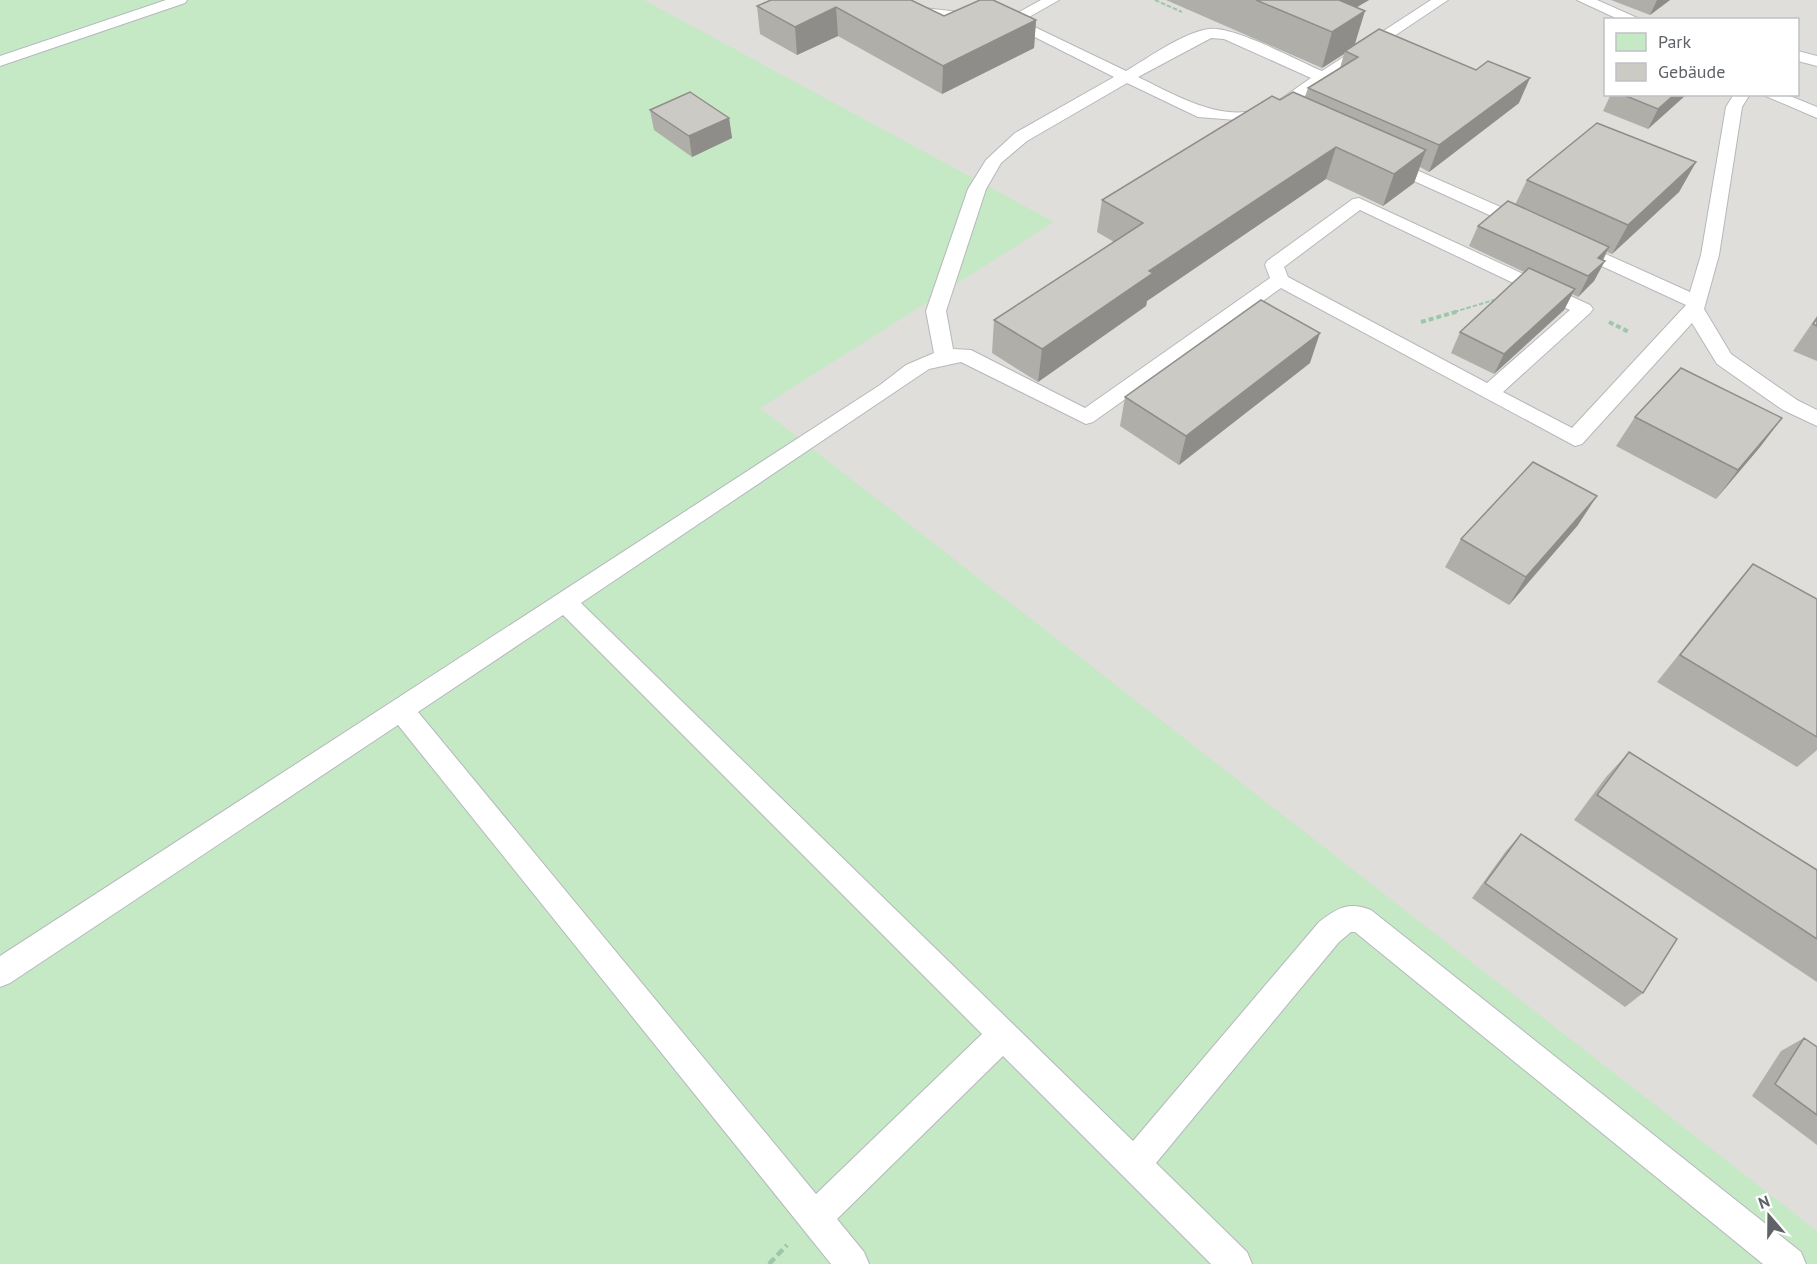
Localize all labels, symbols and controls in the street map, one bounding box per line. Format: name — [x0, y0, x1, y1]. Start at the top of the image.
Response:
legend — [1604, 18, 1799, 96]
text: Park — [1658, 30, 1691, 53]
text: Gebäude — [1658, 60, 1725, 83]
north arrow — [1739, 1186, 1799, 1246]
text: N — [1756, 1191, 1772, 1213]

